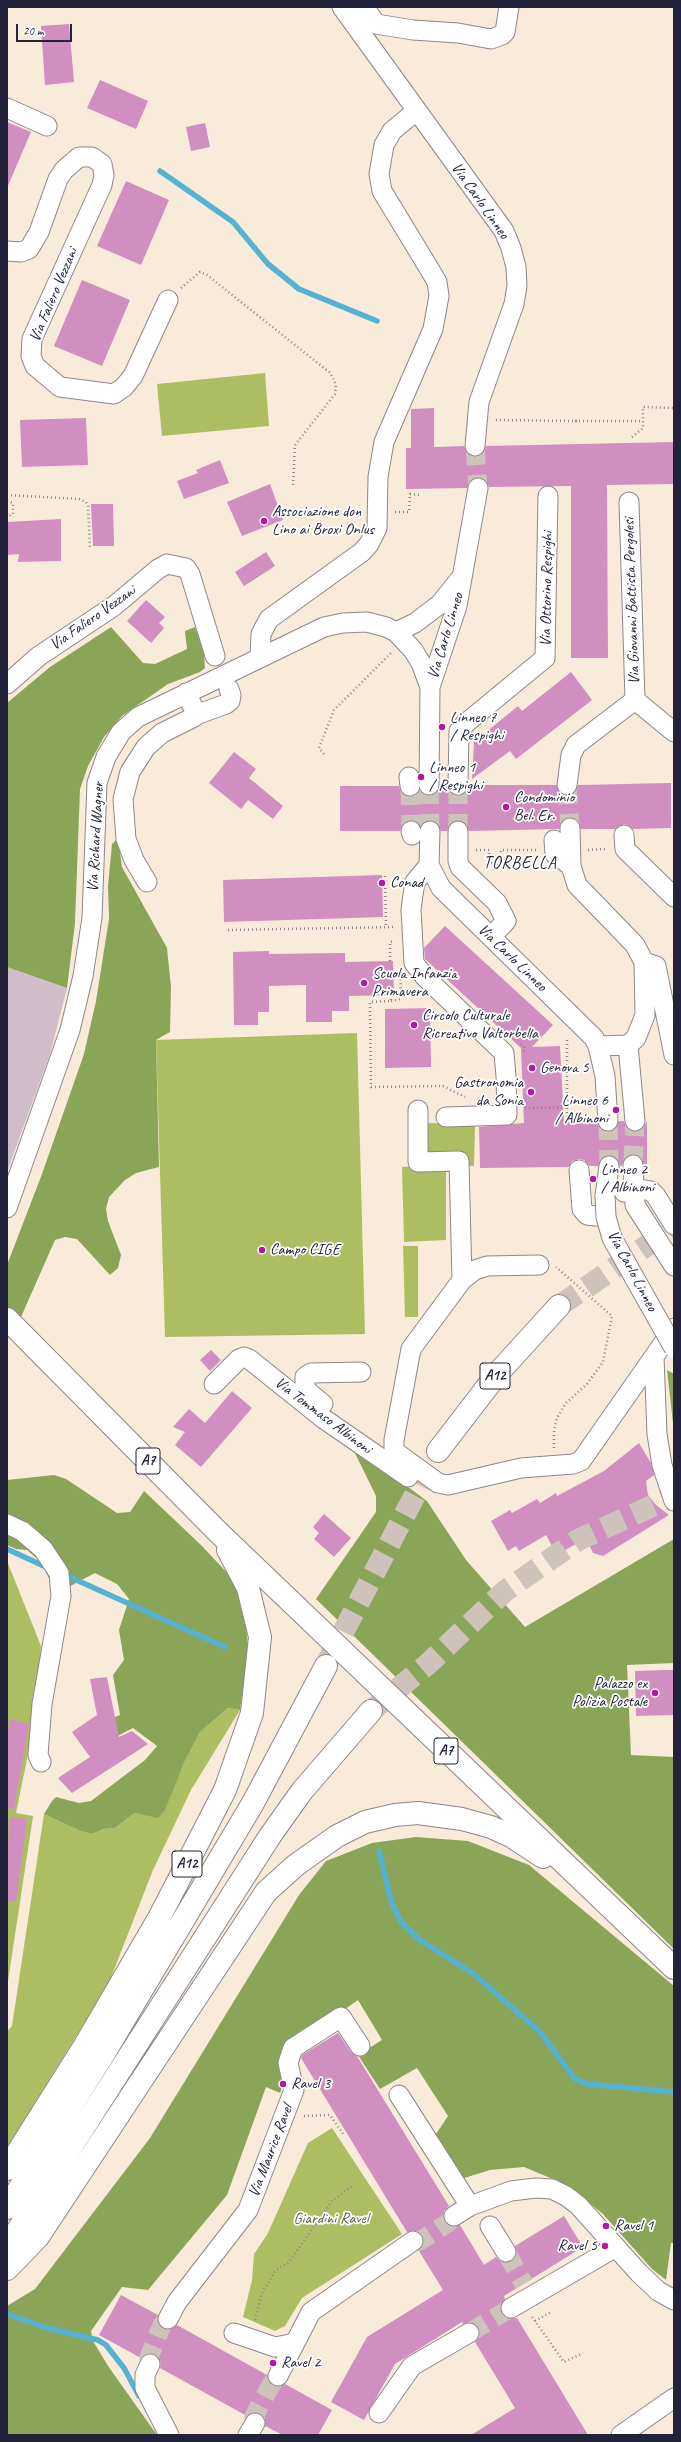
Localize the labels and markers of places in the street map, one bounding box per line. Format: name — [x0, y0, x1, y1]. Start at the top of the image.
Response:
place label: Associazione don Lino ai Broxi Onlus — [272, 502, 374, 540]
marker: Associazione don Lino ai Broxi Onlus — [259, 516, 269, 526]
place label: Linneo 7 / Respighi — [450, 708, 503, 746]
marker: Linneo 7 / Respighi — [437, 722, 447, 732]
place label: Linneo 1 / Respighi — [429, 758, 482, 796]
marker: Linneo 1 / Respighi — [416, 772, 426, 782]
place label: Condominio Bel. Er. — [514, 788, 574, 826]
marker: Condominio Bel. Er. — [501, 802, 511, 812]
place label: Conad — [390, 873, 423, 893]
marker: Conad — [377, 878, 387, 888]
place label: Scuola Infanzia Primavera — [372, 964, 457, 1002]
marker: Scuola Infanzia Primavera — [359, 978, 369, 988]
place label: Circolo Culturale Ricreativo Valtorbella — [422, 1006, 538, 1044]
marker: Circolo Culturale Ricreativo Valtorbella — [409, 1020, 419, 1030]
place label: Genova 5 — [540, 1058, 589, 1078]
marker: Genova 5 — [527, 1063, 537, 1073]
place label: Gastronomia da Sonia — [454, 1073, 523, 1111]
marker: Gastronomia da Sonia — [526, 1087, 536, 1097]
place label: Linneo 6 / Albinoni — [555, 1091, 608, 1129]
marker: Linneo 6 / Albinoni — [611, 1105, 621, 1115]
place label: Linneo 2 / Albinoni — [601, 1160, 654, 1198]
marker: Linneo 2 / Albinoni — [588, 1174, 598, 1184]
place label: Campo CIGE — [270, 1240, 340, 1260]
marker: Campo CIGE — [257, 1245, 267, 1255]
place label: Palazzo ex Polizia Postale — [572, 1674, 647, 1712]
marker: Palazzo ex Polizia Postale — [650, 1688, 660, 1698]
place label: Ravel 3 — [291, 2074, 330, 2094]
marker: Ravel 3 — [278, 2079, 288, 2089]
place label: Ravel 1 — [614, 2216, 653, 2236]
marker: Ravel 1 — [601, 2221, 611, 2231]
place label: Ravel 5 — [558, 2236, 597, 2256]
marker: Ravel 5 — [600, 2241, 610, 2251]
place label: Ravel 2 — [281, 2353, 320, 2373]
marker: Ravel 2 — [268, 2358, 278, 2368]

